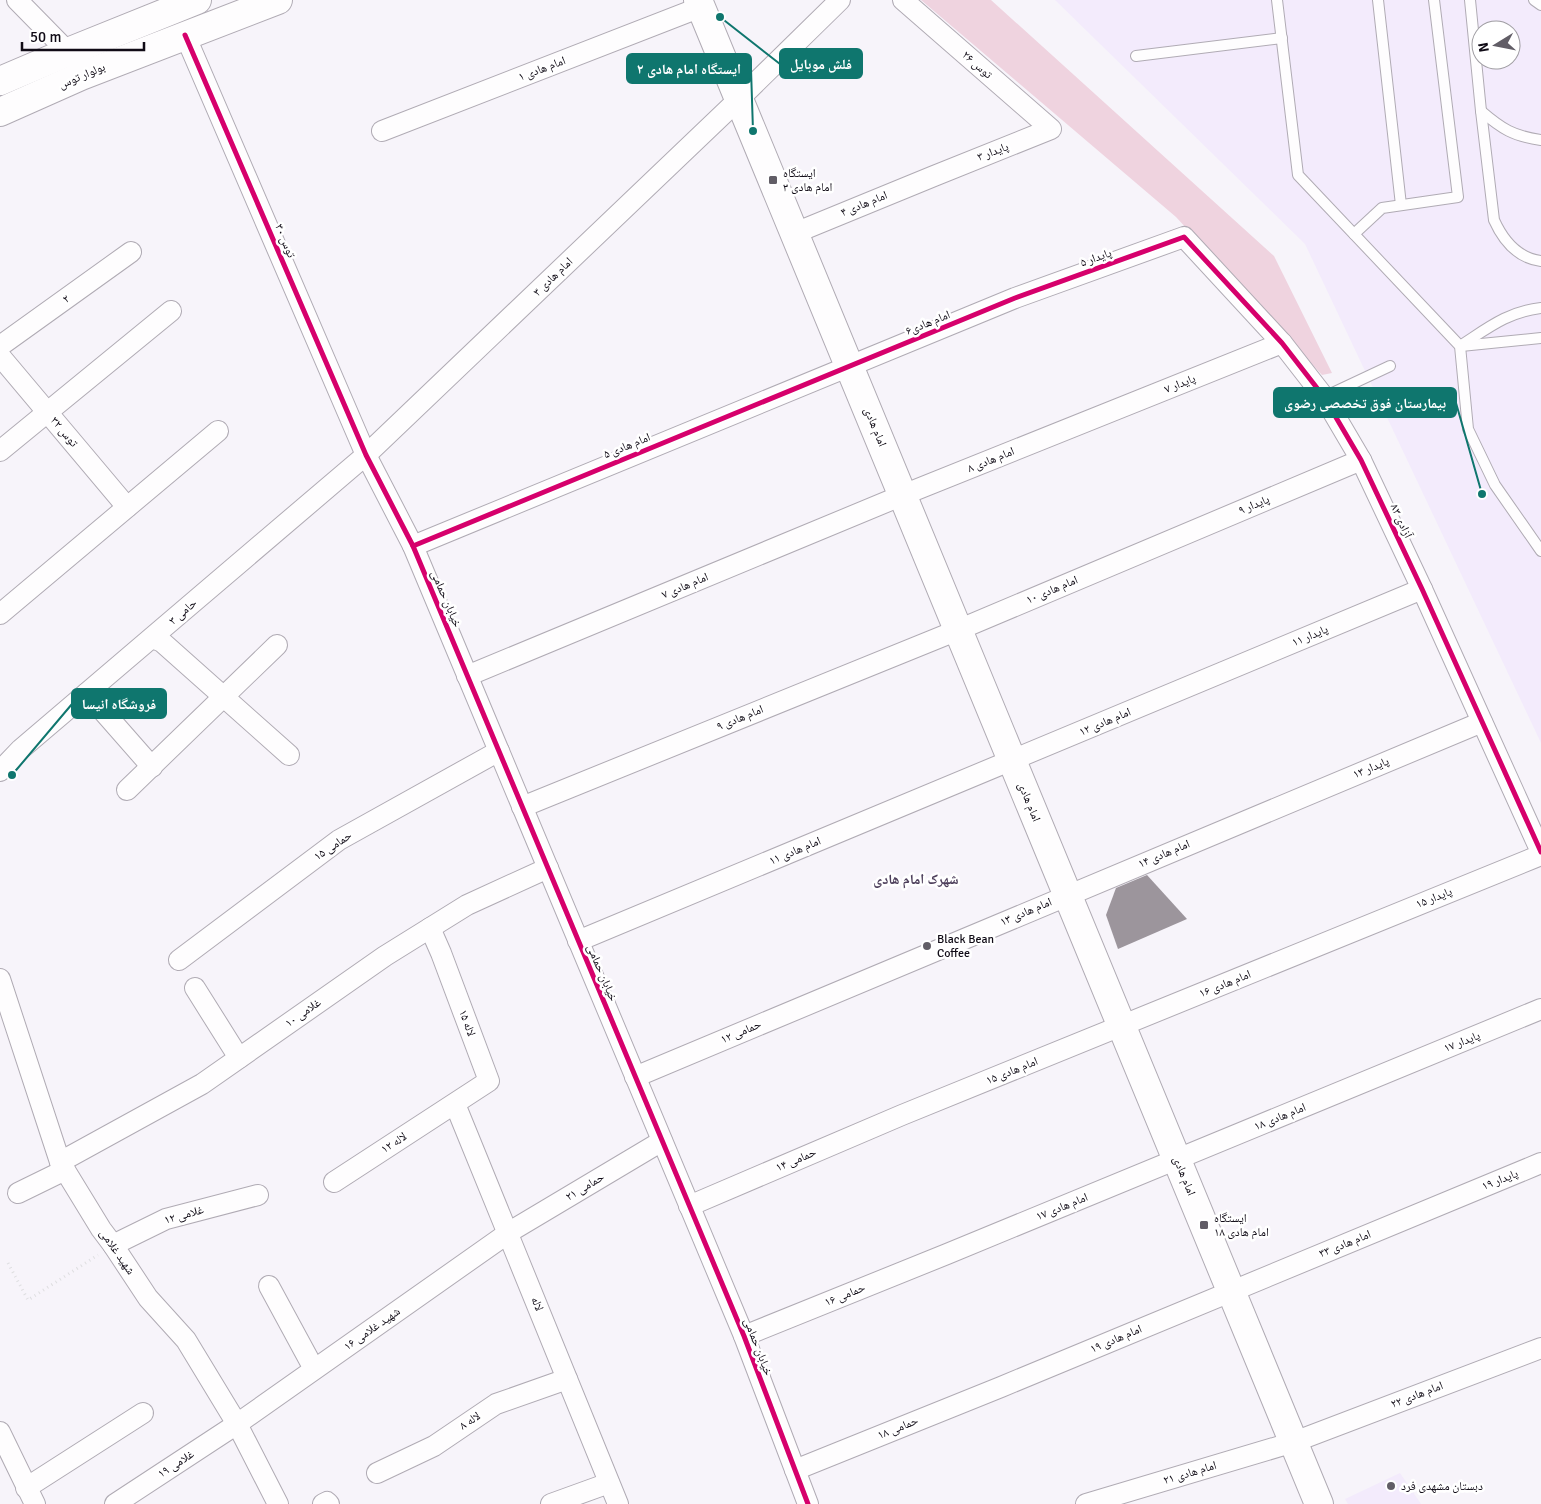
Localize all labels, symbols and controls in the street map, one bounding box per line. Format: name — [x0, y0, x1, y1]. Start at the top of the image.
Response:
scale bar — [22, 20, 145, 52]
north arrow — [1471, 20, 1521, 70]
text: 50 m — [30, 28, 61, 46]
text: N — [1474, 41, 1493, 53]
street label: توس ۲۶ — [959, 48, 996, 83]
callout: فلش موبایل — [780, 49, 862, 78]
street label: امام هادی ۱ — [516, 53, 568, 85]
callout: ایستگاه امام هادی ۲ — [627, 54, 751, 83]
text: فلش موبایل — [790, 56, 852, 73]
street label: بولوار توس — [56, 60, 108, 92]
text: ایستگاه امام هادی ۲ — [637, 61, 741, 79]
street label: پایدار ۳ — [975, 139, 1011, 165]
place label: ایستگاه امام هادی ۳ — [783, 166, 833, 195]
marker: ایستگاه امام هادی ۳ — [767, 174, 779, 186]
street label: امام هادی ۴ — [838, 188, 890, 220]
street label: توس ۳۰ — [271, 222, 299, 261]
street label: پایدار ۵ — [1078, 245, 1114, 271]
street label: امام هادی ۳ — [530, 254, 576, 300]
street label: ۲ — [59, 291, 73, 307]
street label: امام هادی۶ — [904, 307, 953, 339]
street label: پایدار ۷ — [1162, 371, 1198, 397]
callout: بیمارستان فوق تخصصی رضوی — [1274, 388, 1456, 417]
text: بیمارستان فوق تخصصی رضوی — [1284, 395, 1446, 412]
street label: امام هادی — [860, 405, 890, 449]
street label: توس ۳۲ — [47, 414, 81, 451]
street label: امام هادی ۵ — [601, 430, 653, 462]
street label: امام هادی ۸ — [965, 444, 1017, 476]
street label: پایدار ۹ — [1236, 492, 1272, 518]
street label: آزادی ۸۳ — [1387, 501, 1416, 541]
street label: خیابان حمامی — [427, 568, 465, 630]
street label: امام هادی ۷ — [659, 569, 711, 603]
street label: امام هادی ۱۰ — [1024, 572, 1080, 608]
street label: حامی ۳ — [166, 595, 200, 628]
street label: پایدار ۱۱ — [1290, 622, 1331, 650]
callout: فروشگاه انیسا — [72, 689, 166, 718]
text: فروشگاه انیسا — [82, 696, 156, 713]
street label: امام هادی ۹ — [714, 702, 766, 734]
street label: امام هادی ۱۲ — [1077, 704, 1133, 740]
street label: پایدار ۱۳ — [1351, 754, 1392, 782]
street label: امام هادی — [1014, 780, 1044, 824]
street label: حمامی ۱۵ — [311, 828, 355, 864]
street label: امام هادی ۱۱ — [767, 833, 823, 869]
street label: امام هادی ۱۴ — [1136, 836, 1192, 872]
district label: شهرک امام هادی — [873, 871, 959, 889]
street label: پایدار ۱۵ — [1414, 884, 1455, 912]
street label: امام هادی ۱۳ — [998, 894, 1054, 930]
place label: Black Bean Coffee — [937, 932, 994, 961]
marker: Black Bean Coffee — [921, 940, 933, 952]
street label: خیابان حمامی — [583, 942, 621, 1004]
street label: امام هادی ۱۶ — [1197, 967, 1253, 1001]
street label: غلامی ۱۰ — [282, 995, 324, 1031]
street label: لاله ۱۵ — [455, 1007, 479, 1039]
street label: حمامی ۱۲ — [718, 1017, 764, 1047]
street label: پایدار ۱۷ — [1442, 1028, 1483, 1056]
street label: امام هادی ۱۵ — [984, 1054, 1040, 1088]
street label: امام هادی ۱۸ — [1252, 1100, 1308, 1134]
street label: لاله ۱۲ — [378, 1129, 410, 1157]
street label: حمامی ۱۴ — [773, 1145, 819, 1175]
street label: امام هادی — [1169, 1154, 1199, 1198]
street label: پایدار ۱۹ — [1480, 1166, 1521, 1194]
street label: حمامی ۲۱ — [563, 1169, 608, 1204]
street label: امام هادی ۱۷ — [1034, 1190, 1090, 1224]
street label: غلامی ۱۲ — [162, 1202, 206, 1228]
place label: ایستگاه امام هادی ۱۸ — [1214, 1211, 1269, 1240]
marker: ایستگاه امام هادی ۱۸ — [1198, 1219, 1210, 1231]
street label: شهید غلامی — [96, 1226, 138, 1278]
street label: امام هادی ۳۳ — [1317, 1227, 1373, 1261]
street label: حمامی ۱۶ — [822, 1280, 868, 1310]
street label: لاله — [527, 1295, 547, 1313]
street label: شهید غلامی ۱۶ — [341, 1304, 403, 1354]
street label: خیابان حمامی — [740, 1316, 776, 1378]
street label: امام هادی ۱۹ — [1088, 1321, 1144, 1357]
street label: امام هادی ۲۲ — [1389, 1378, 1445, 1412]
street label: لاله ۸ — [457, 1409, 483, 1433]
street label: حمامی ۱۸ — [875, 1413, 921, 1443]
street label: غلامی ۱۹ — [155, 1447, 197, 1481]
street label: امام هادی ۲۱ — [1162, 1458, 1219, 1488]
place label: دبستان مشهدی فرد — [1401, 1479, 1483, 1494]
marker: دبستان مشهدی فرد — [1385, 1480, 1397, 1492]

